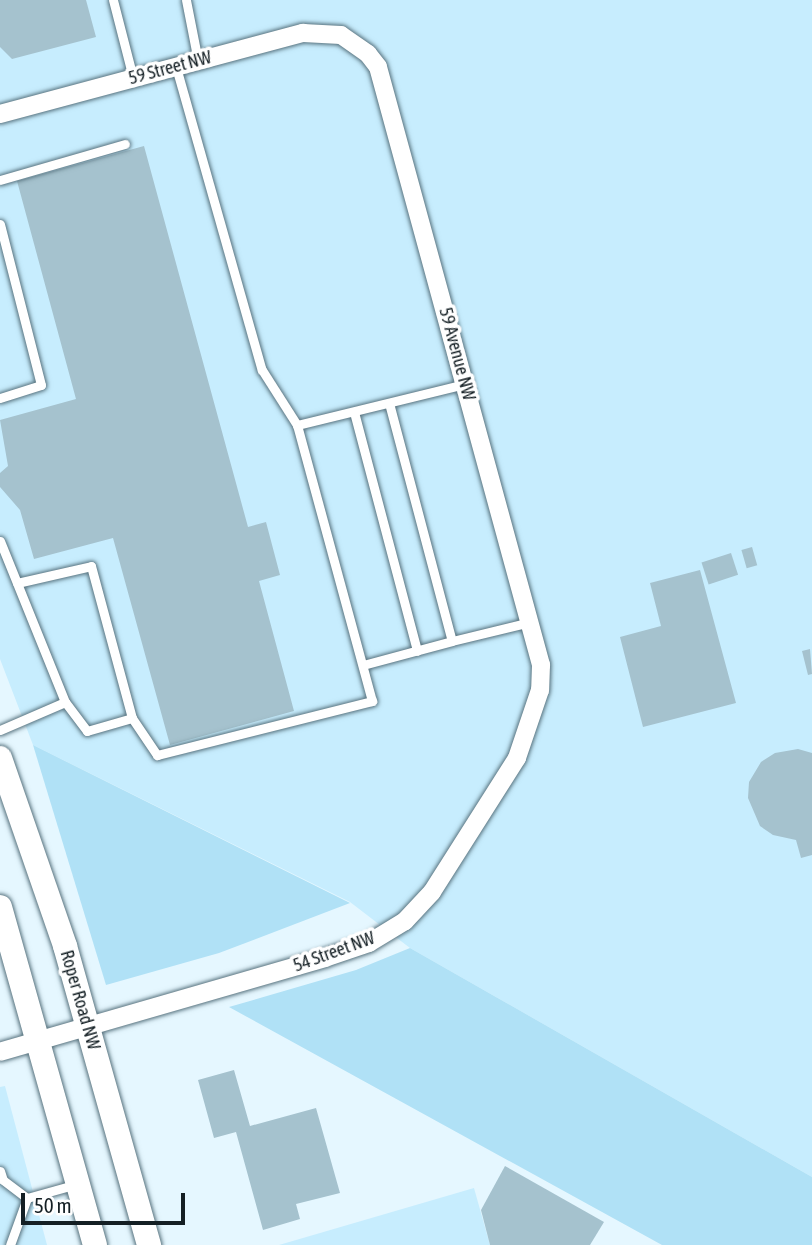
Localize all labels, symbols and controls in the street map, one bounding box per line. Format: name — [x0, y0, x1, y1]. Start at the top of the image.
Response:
street label: 59 Street NW — [126, 47, 214, 89]
street label: 59 Avenue NW — [434, 305, 480, 403]
street label: 54 Street NW — [290, 927, 378, 977]
street label: Roper Road NW — [56, 948, 104, 1052]
scale bar — [24, 1178, 189, 1222]
text: 50 m — [34, 1193, 72, 1217]

